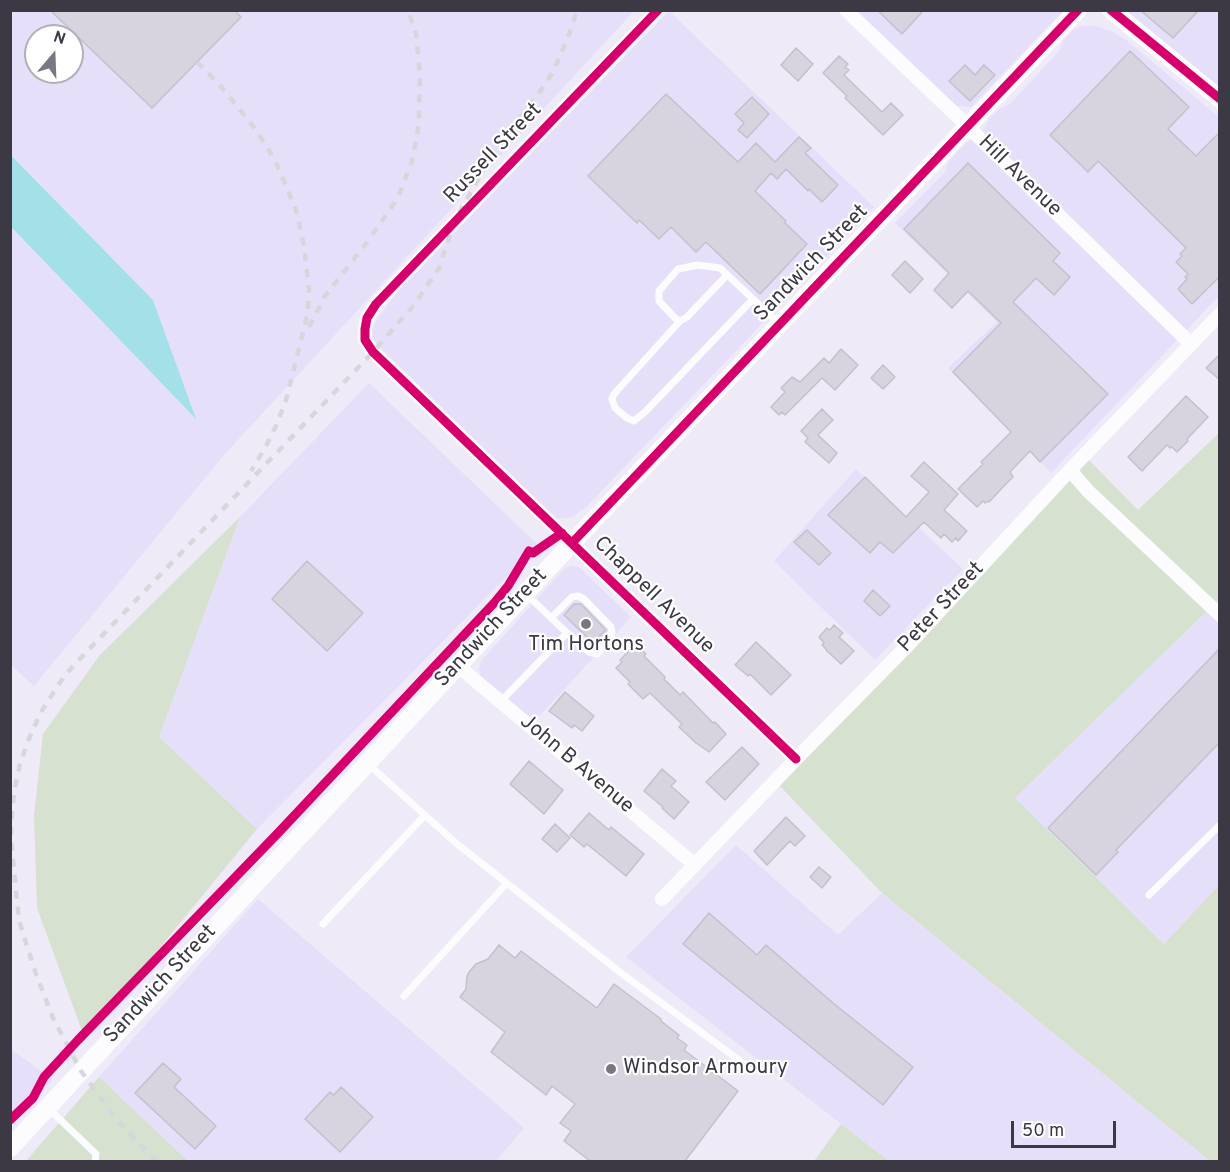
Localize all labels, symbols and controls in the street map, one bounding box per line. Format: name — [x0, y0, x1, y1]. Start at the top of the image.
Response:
north arrow — [24, 24, 84, 84]
text: N — [51, 28, 68, 50]
street label: Russell Street — [440, 98, 548, 210]
street label: Hill Avenue — [972, 131, 1066, 223]
street label: Sandwich Street — [750, 200, 874, 328]
street label: Chappell Avenue — [587, 532, 719, 660]
street label: Peter Street — [894, 558, 990, 658]
street label: Sandwich Street — [431, 564, 553, 694]
marker: Tim Hortons — [579, 617, 593, 631]
place label: Tim Hortons — [528, 633, 644, 659]
street label: John B Avenue — [514, 710, 638, 820]
street label: Sandwich Street — [100, 920, 222, 1050]
place label: Windsor Armoury — [623, 1056, 788, 1082]
marker: Windsor Armoury — [604, 1062, 618, 1076]
scale bar — [1014, 1109, 1119, 1147]
text: 50 m — [1022, 1120, 1064, 1143]

